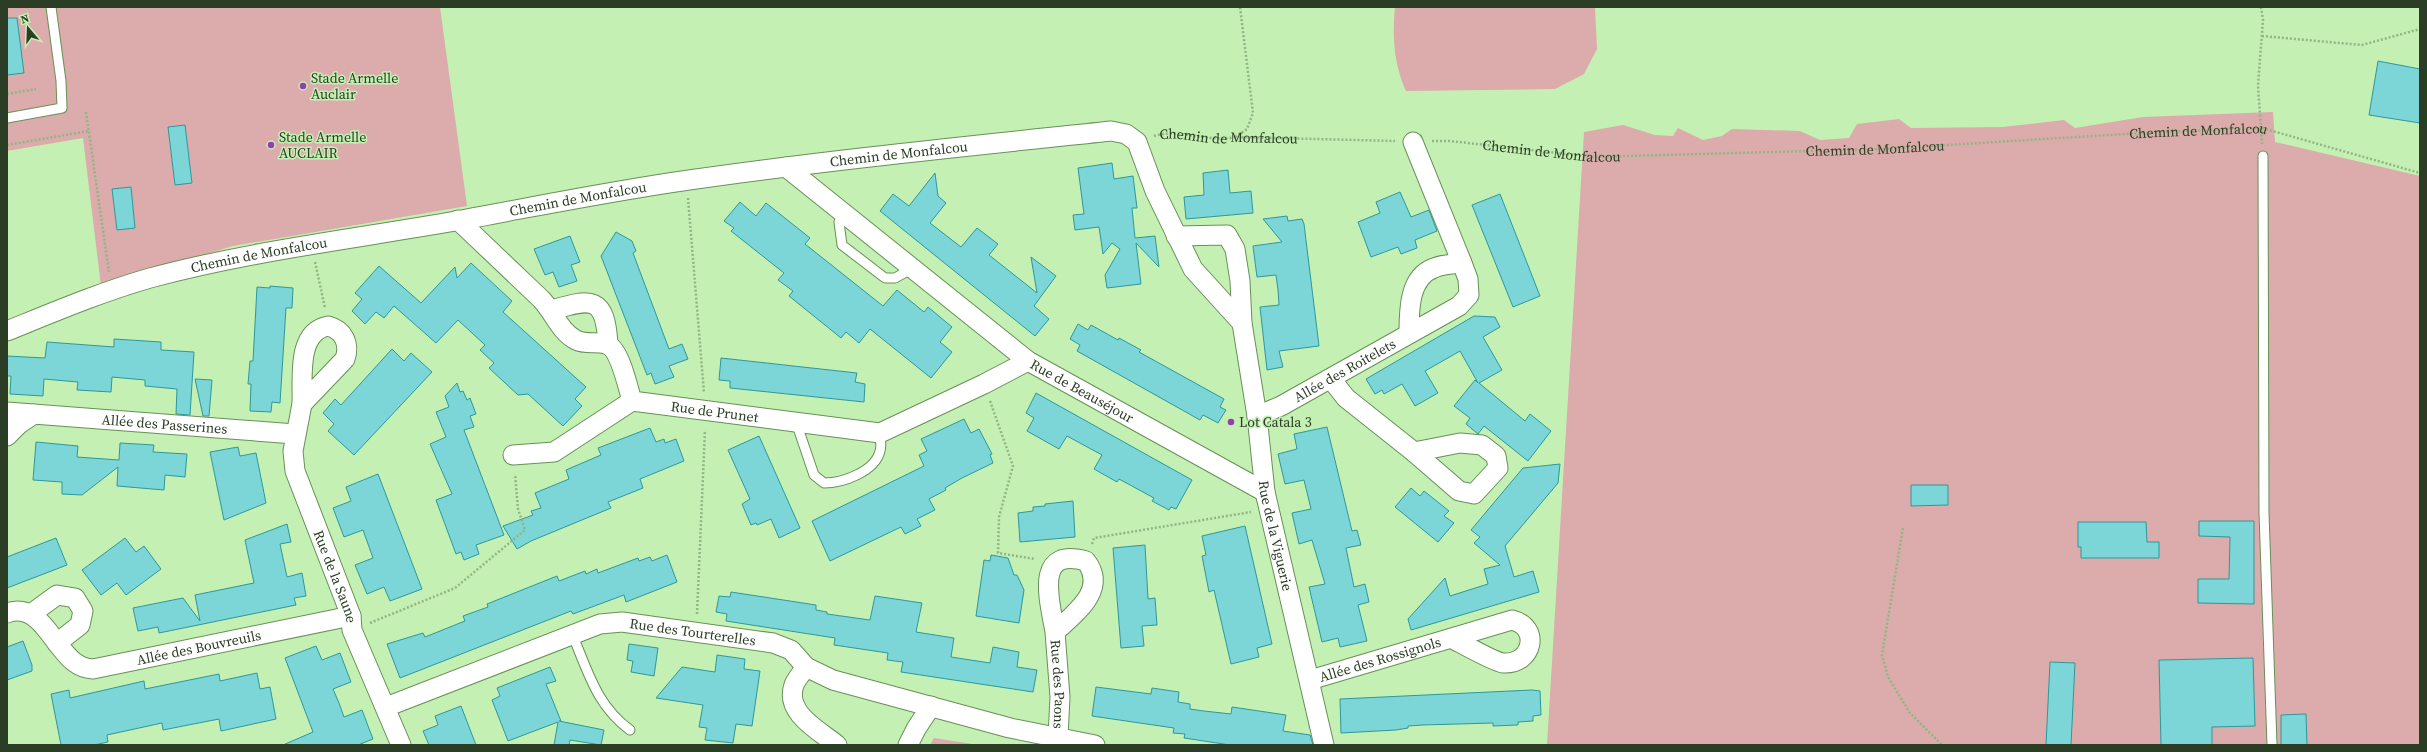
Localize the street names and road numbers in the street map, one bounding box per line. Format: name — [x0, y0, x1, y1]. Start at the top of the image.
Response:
street label: Chemin de Monfalcou — [2129, 118, 2270, 144]
street label: Chemin de Monfalcou — [1158, 124, 1298, 149]
street label: Chemin de Monfalcou — [1481, 135, 1621, 167]
street label: Chemin de Monfalcou — [1805, 135, 1945, 161]
street label: Chemin de Monfalcou — [829, 136, 969, 172]
street label: Chemin de Monfalcou — [508, 177, 648, 221]
street label: Chemin de Monfalcou — [189, 232, 329, 278]
street label: Allée des Roitelets — [1290, 334, 1399, 407]
street label: Rue de Beauséjour — [1027, 354, 1138, 428]
street label: Rue de Prunet — [670, 396, 760, 427]
street label: Allée des Passerines — [101, 409, 228, 439]
street label: Rue de la Viguerie — [1254, 479, 1298, 593]
street label: Rue de la Saune — [309, 527, 361, 623]
street label: Rue des Tourterelles — [628, 613, 757, 650]
street label: Allée des Bouvreuils — [135, 625, 263, 670]
street label: Allée des Rossignols — [1317, 632, 1443, 687]
street label: Rue des Paons — [1046, 639, 1070, 729]

